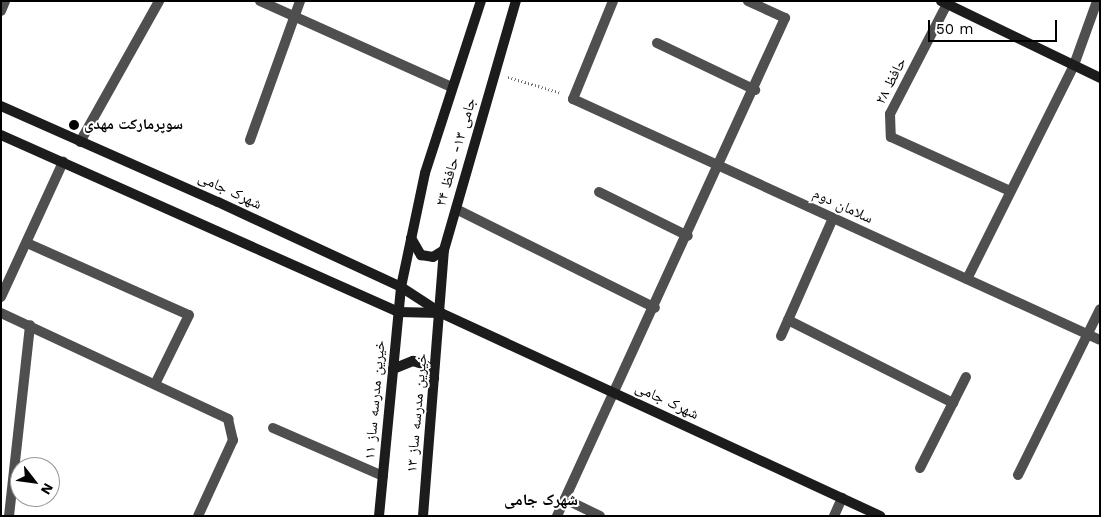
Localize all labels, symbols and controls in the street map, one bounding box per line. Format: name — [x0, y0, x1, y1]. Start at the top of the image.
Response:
scale bar — [931, 10, 1060, 42]
text: 50 m — [936, 20, 973, 38]
street label: حافظ ۲۸ — [872, 55, 910, 107]
street label: جامی ۱۳- حافظ ۲۴ — [432, 96, 480, 208]
place label: سوپرمارکت مهدی — [84, 116, 183, 134]
marker: سوپرمارکت مهدی — [68, 119, 80, 131]
street label: شهرک جامی — [195, 168, 265, 214]
street label: سلامان دوم — [810, 184, 876, 228]
street label: ۱۱ خیرین مدرسه ساز — [361, 340, 389, 460]
street label: ۱۳ خیرین مدرسه ساز — [403, 353, 431, 473]
street label: شهرک جامی — [632, 378, 702, 424]
north arrow — [10, 457, 60, 507]
text: N — [38, 481, 57, 497]
district label: شهرک جامی — [504, 490, 578, 510]

